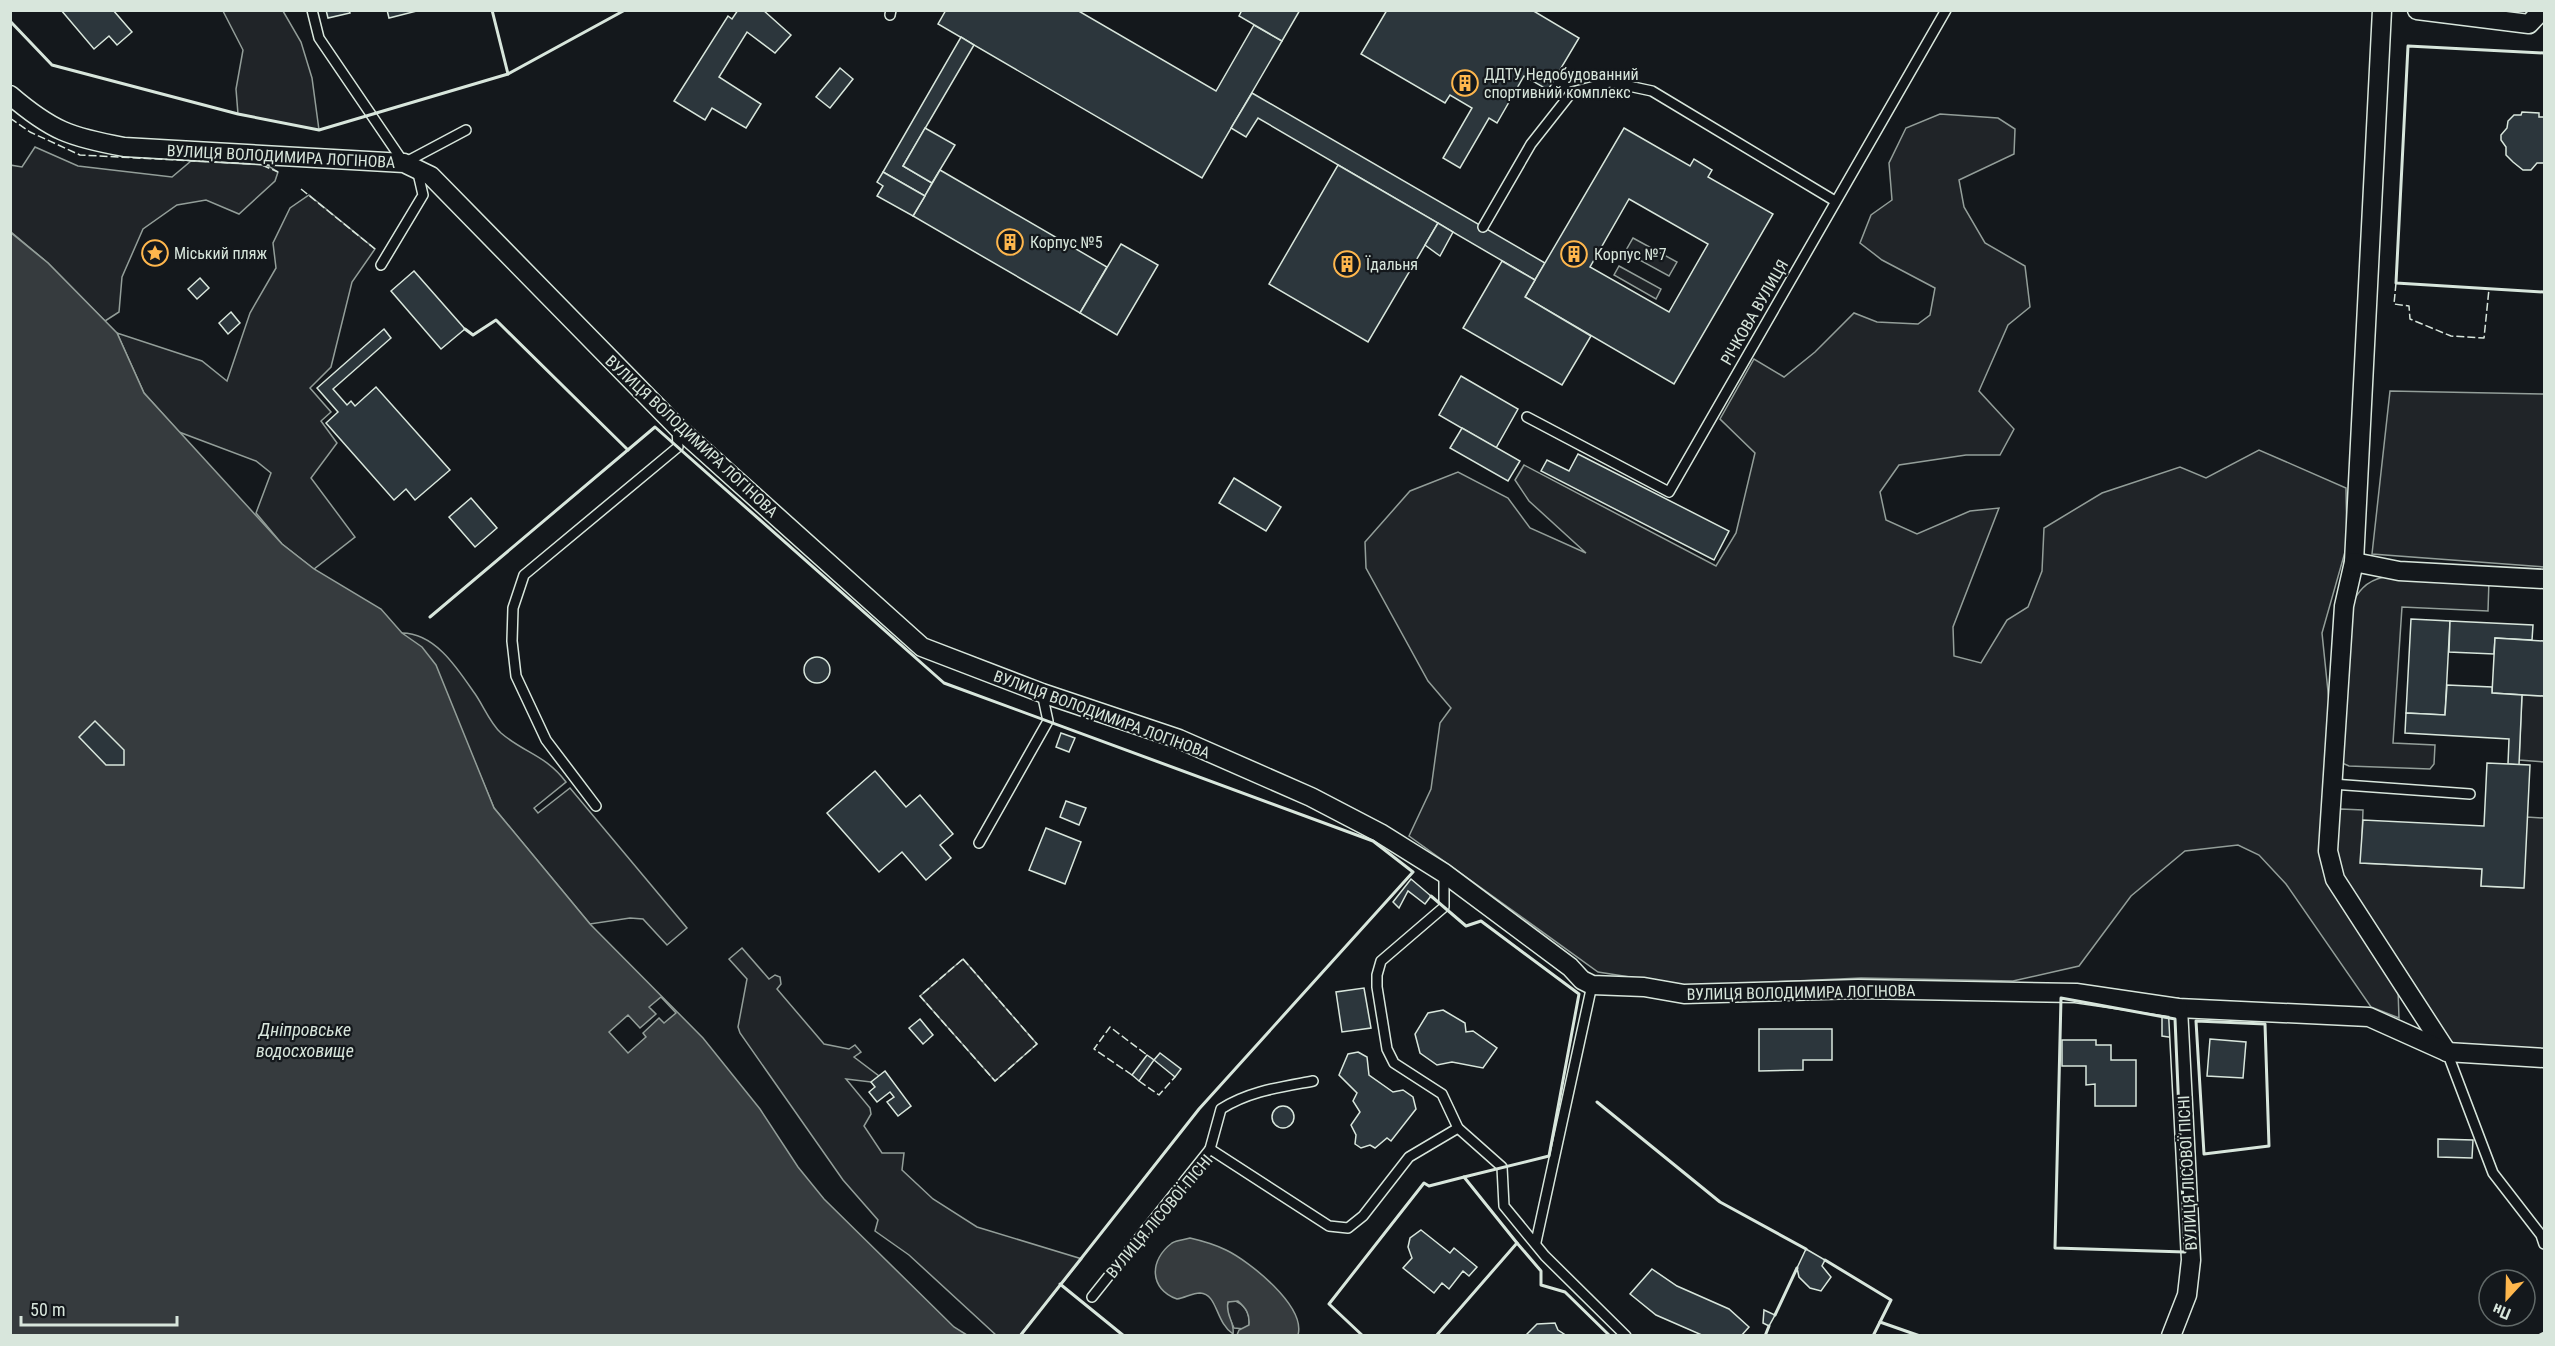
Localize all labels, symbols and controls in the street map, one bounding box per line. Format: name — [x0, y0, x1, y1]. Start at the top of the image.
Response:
place label: ДДТУ Недобудованний спортивний комплекс — [1484, 65, 1639, 102]
building icon: ДДТУ Недобудованний спортивний комплекс — [1450, 68, 1480, 98]
street label: ВУЛИЦЯ ВОЛОДИМИРА ЛОГІНОВА — [166, 141, 396, 172]
building icon: Корпус №5 — [995, 227, 1025, 257]
place label: Корпус №5 — [1030, 233, 1103, 252]
place icon: Міський пляж — [140, 238, 170, 268]
building icon: Корпус №7 — [1559, 239, 1589, 269]
place label: Міський пляж — [174, 244, 267, 263]
place label: Корпус №7 — [1594, 245, 1667, 264]
building icon: Їдальня — [1332, 249, 1362, 279]
place label: Їдальня — [1365, 255, 1418, 274]
street label: РІЧКОВА ВУЛИЦЯ — [1717, 256, 1792, 368]
street label: ВУЛИЦЯ ВОЛОДИМИРА ЛОГІНОВА — [601, 351, 782, 521]
street label: ВУЛИЦЯ ВОЛОДИМИРА ЛОГІНОВА — [991, 666, 1213, 763]
street label: ВУЛИЦЯ ВОЛОДИМИРА ЛОГІНОВА — [1686, 981, 1916, 1004]
water label: Дніпровське водосховище — [256, 1019, 354, 1061]
street label: ВУЛИЦЯ ЛІСОВОЇ ПІСНІ — [2174, 1095, 2201, 1251]
street label: ВУЛИЦЯ ЛІСОВОЇ ПІСНІ — [1102, 1151, 1217, 1282]
north arrow — [2477, 1268, 2537, 1328]
scale bar — [21, 1289, 177, 1327]
text: 50 m — [30, 1299, 65, 1320]
text: Пн — [2490, 1299, 2513, 1324]

